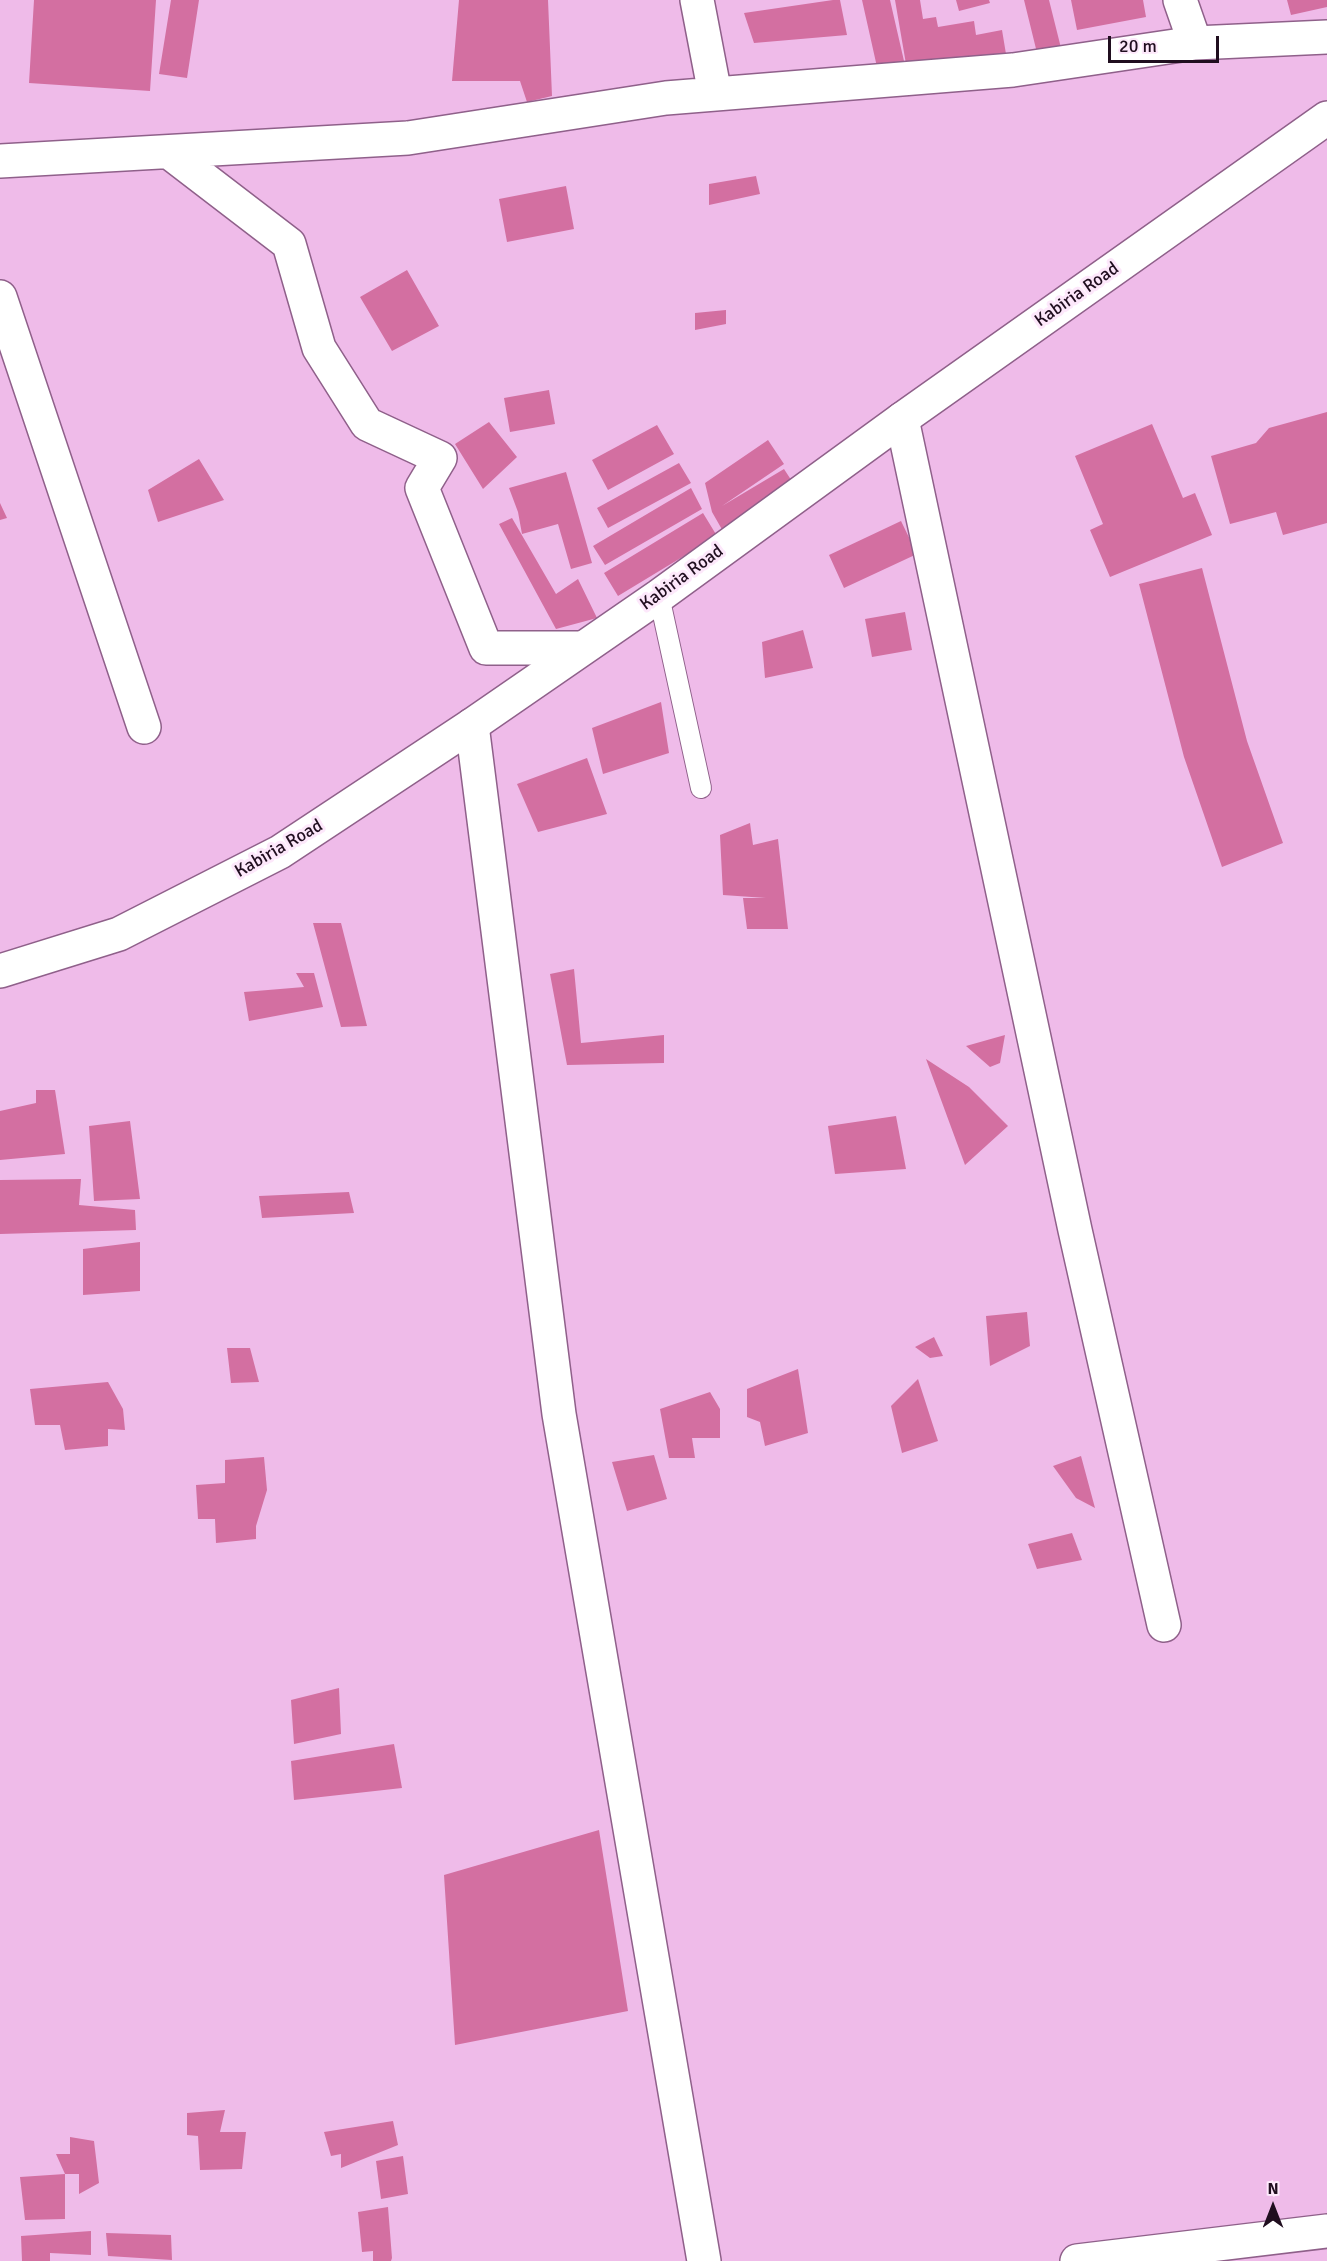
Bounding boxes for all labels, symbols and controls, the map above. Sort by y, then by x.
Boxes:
scale bar [1111,24,1222,62]
text: 20 m [1119,35,1157,57]
street label: Kabiria Road [1031,258,1123,332]
street label: Kabiria Road [636,541,728,615]
street label: Kabiria Road [231,815,327,883]
north arrow [1243,2177,1303,2237]
text: N [1267,2179,1279,2199]

